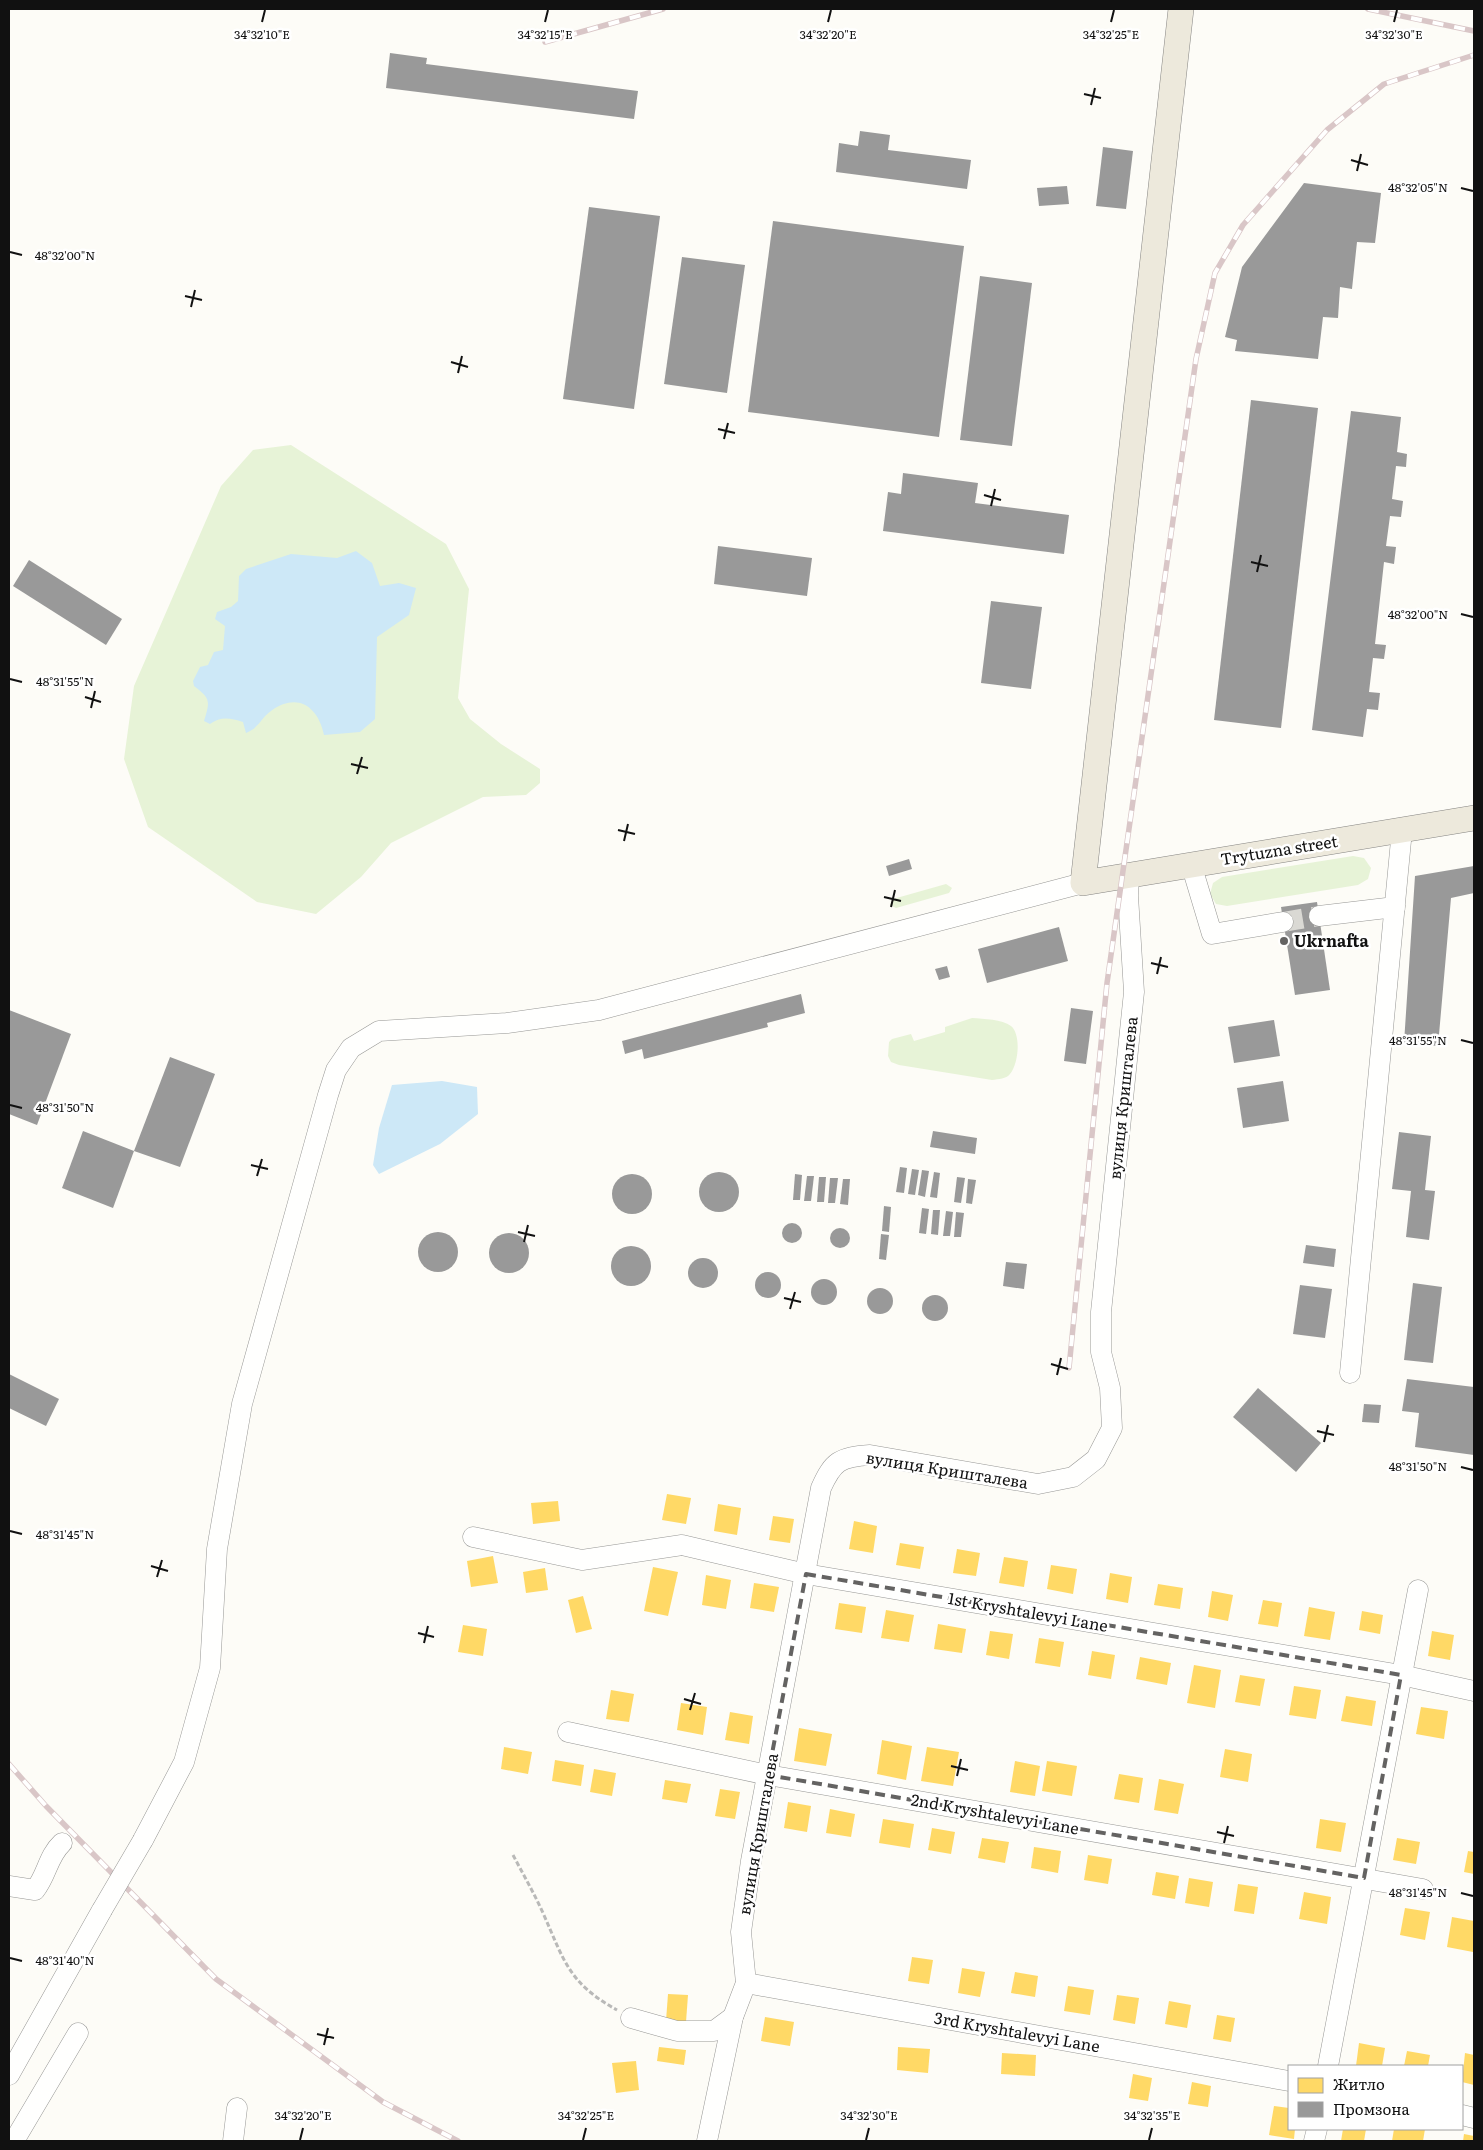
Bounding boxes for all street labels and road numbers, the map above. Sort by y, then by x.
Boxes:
street label: Trytuzna street [1219,828,1340,870]
street label: вулиця Кришталева [1102,1015,1143,1181]
street label: вулиця Кришталева [864,1444,1030,1494]
street label: 1st Kryshtalevyi Lane [946,1585,1110,1637]
street label: вулиця Кришталева [731,1751,783,1917]
street label: 2nd Kryshtalevyi Lane [909,1786,1081,1840]
street label: 3rd Kryshtalevyi Lane [932,2005,1102,2057]

